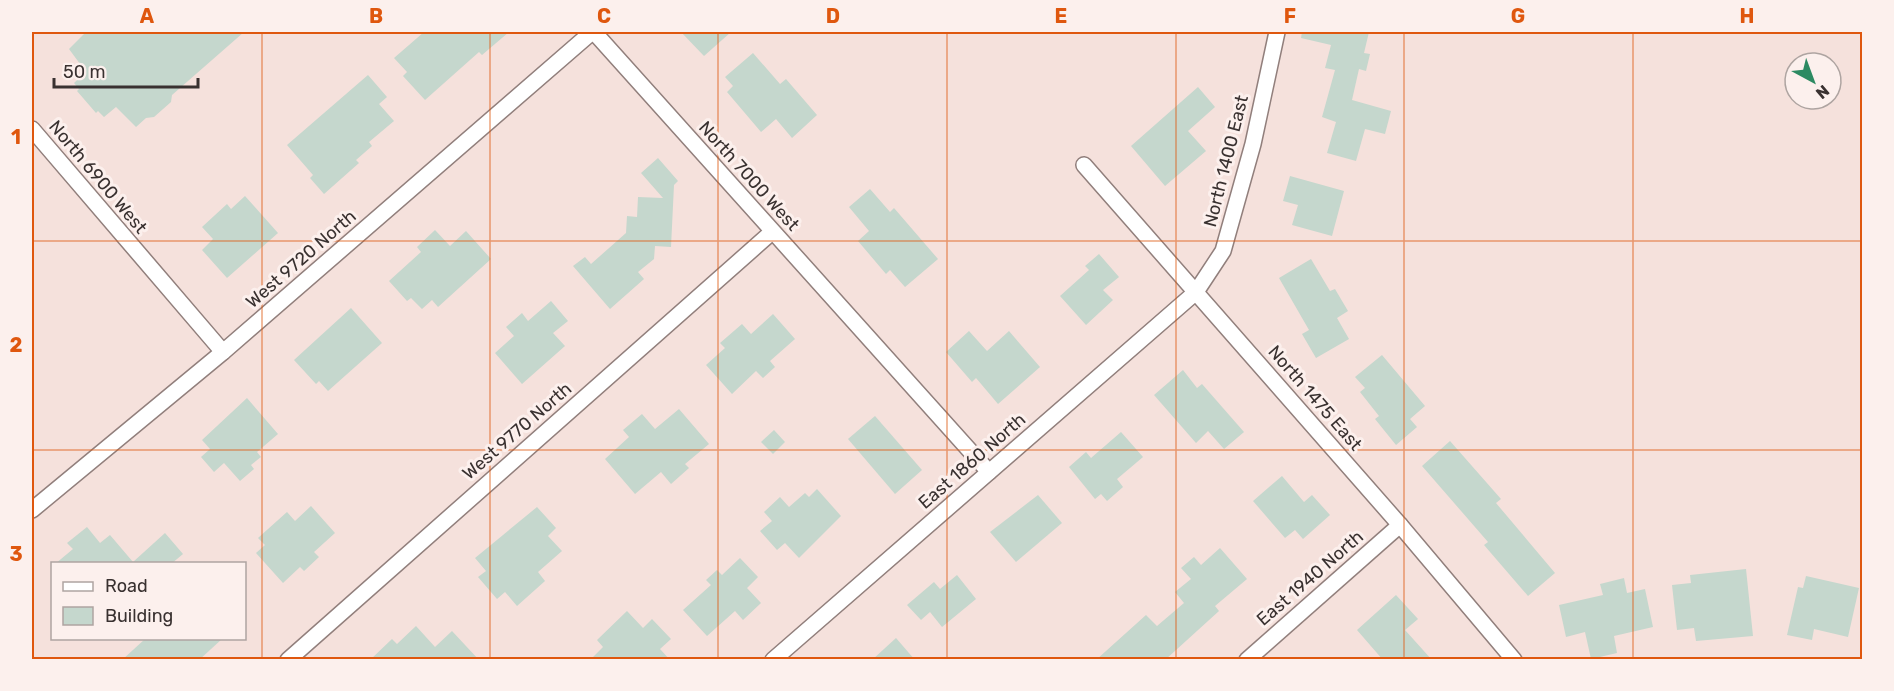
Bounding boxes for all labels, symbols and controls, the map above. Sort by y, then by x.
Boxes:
text: A [140,4,155,28]
text: B [369,4,383,28]
text: C [597,4,611,28]
text: D [826,4,840,28]
text: E [1055,4,1067,28]
text: F [1284,4,1296,28]
text: G [1511,4,1525,28]
text: H [1740,4,1754,28]
scale bar [54,51,198,89]
north arrow [1783,51,1843,111]
text: 50 m [63,61,106,83]
text: N [1812,81,1833,103]
street label: North 1400 East [1199,93,1253,229]
street label: North 6900 West [44,116,152,238]
street label: North 7000 West [694,117,804,235]
text: 1 [11,125,21,149]
street label: West 9720 North [241,205,361,313]
text: 2 [10,333,23,357]
street label: North 1475 East [1263,341,1367,455]
street label: West 9770 North [458,378,576,484]
street label: East 1860 North [914,408,1030,514]
street label: East 1940 North [1252,526,1368,630]
text: 3 [9,542,23,566]
legend [51,562,246,640]
text: Road [105,575,148,597]
text: Building [105,605,173,627]

